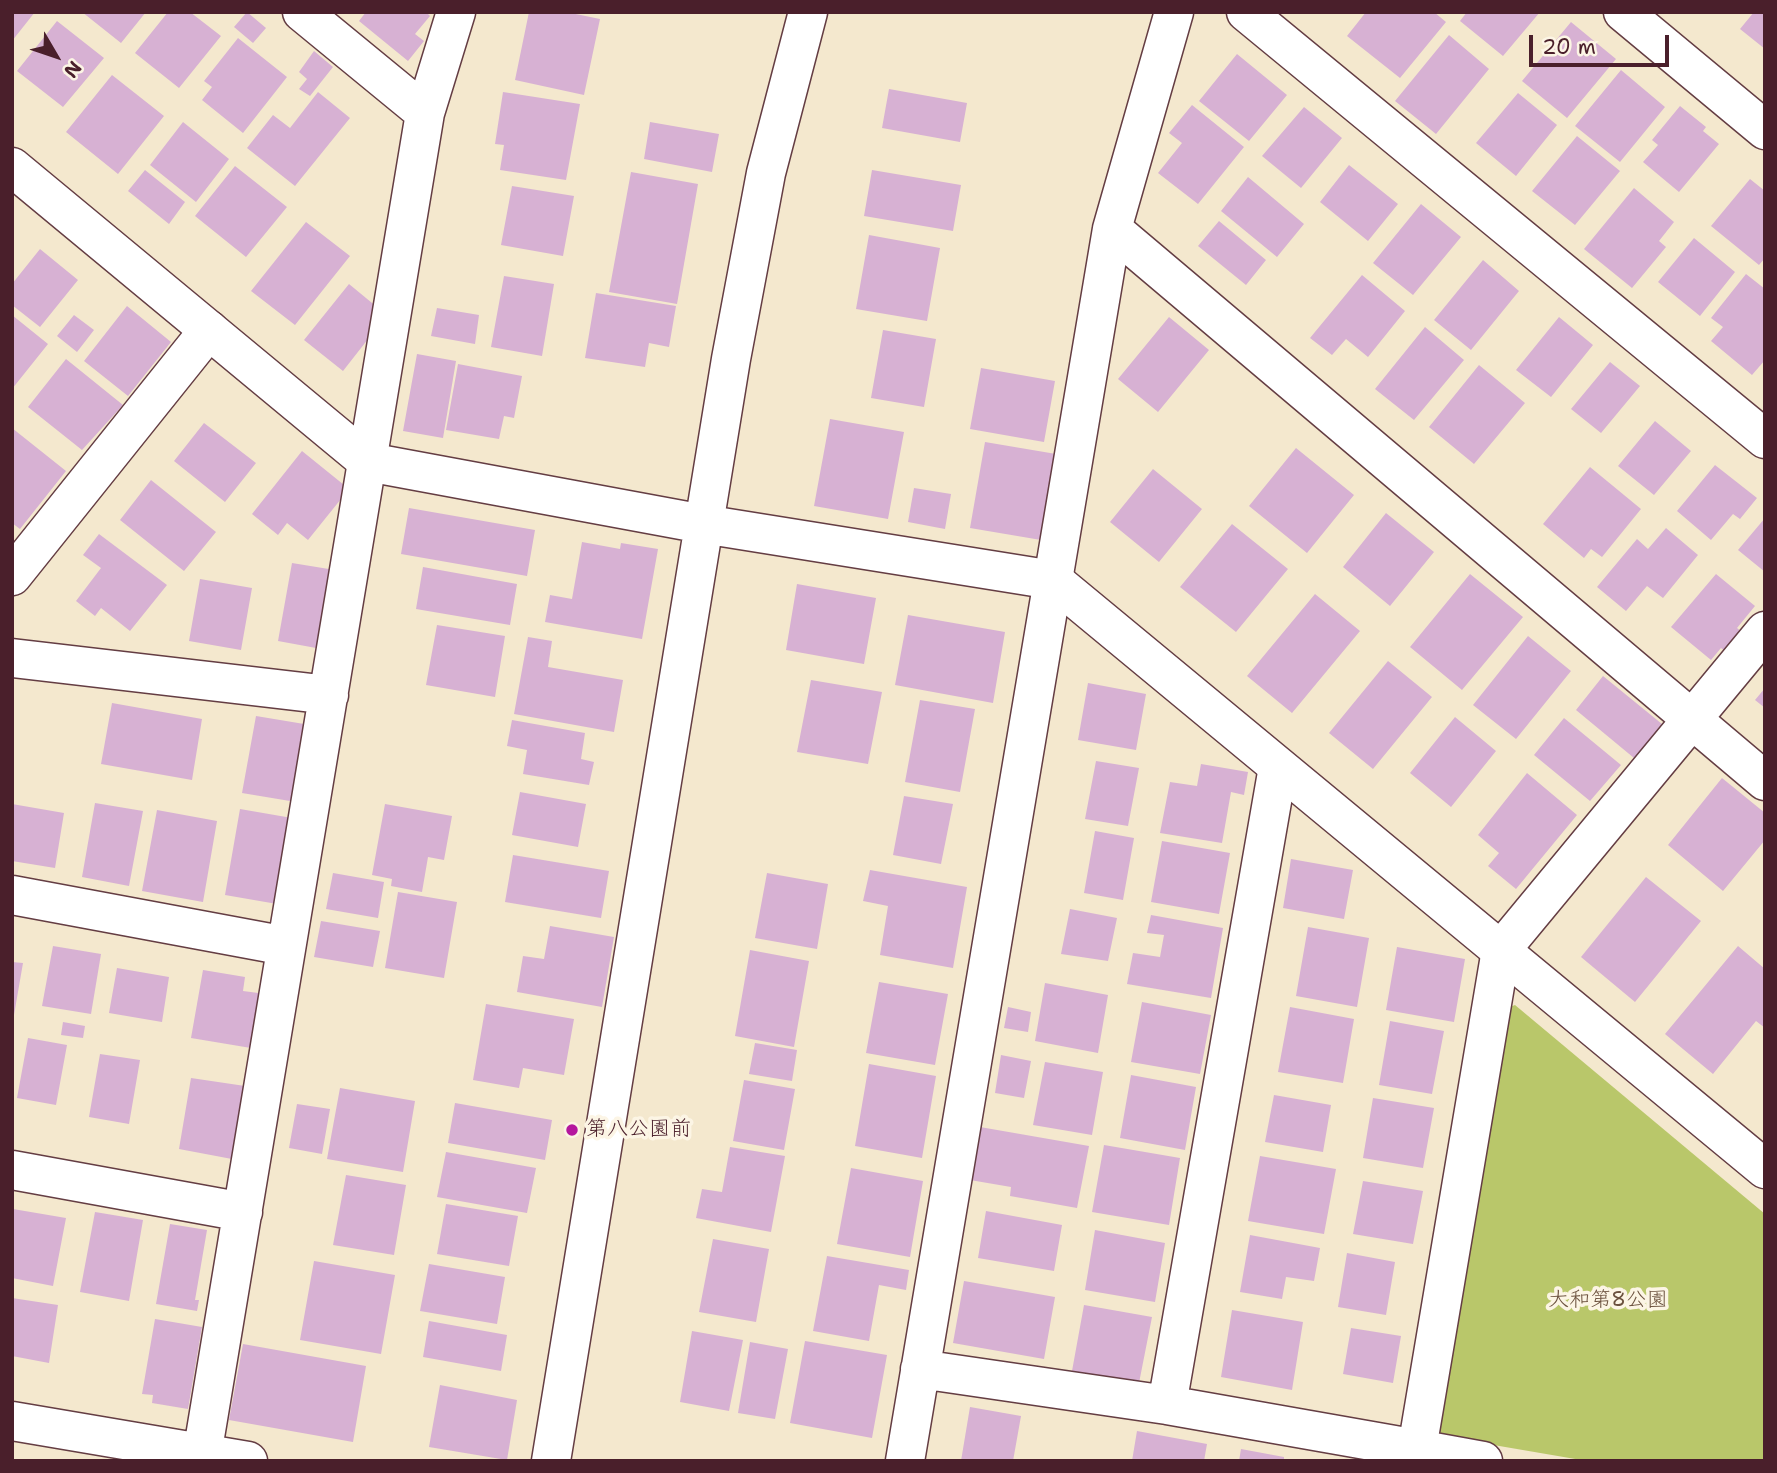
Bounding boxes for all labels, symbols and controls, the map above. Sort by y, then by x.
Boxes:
north arrow [21,21,91,91]
scale bar [1532,21,1672,65]
text: 20 m [1542,33,1596,61]
text: N [58,56,87,83]
place label: 第八公園前 [586,1117,691,1143]
marker: 第八公園前 [564,1122,580,1138]
park label: 大和第8公園 [1548,1288,1668,1314]

